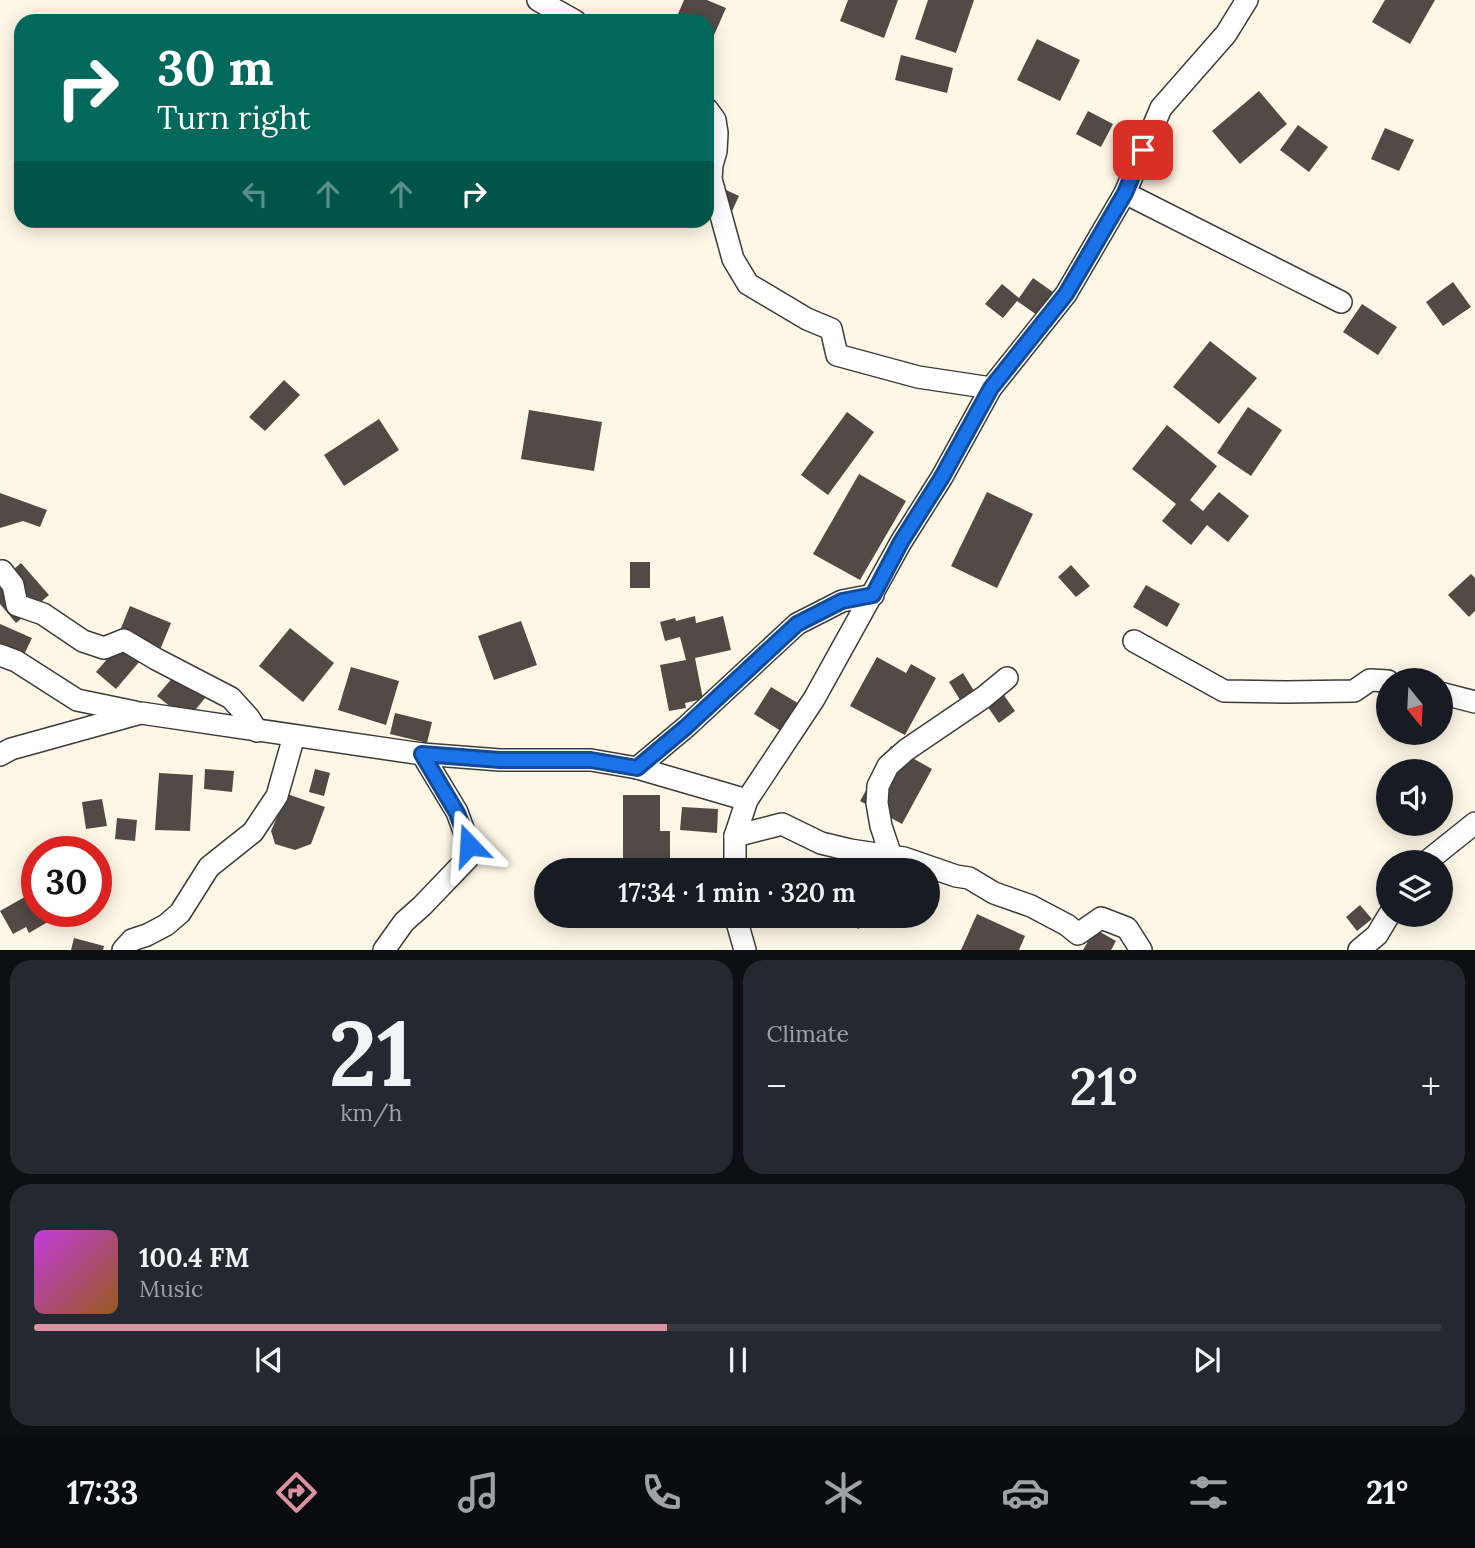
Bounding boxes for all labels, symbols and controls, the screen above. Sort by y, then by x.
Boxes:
text: 30 m [157,36,274,98]
icon: right [42,42,133,133]
text: Turn right [157,97,310,138]
pin [1113,120,1173,180]
icon: arrive [1124,131,1162,169]
icon: left [236,175,274,213]
icon: ahead [309,175,347,213]
icon: ahead [382,175,420,213]
icon: right [455,175,493,213]
north arrow [1376,668,1452,746]
map controls [1376,668,1453,927]
button: sound [1376,759,1453,836]
position arrow [432,808,506,882]
speed limit sign: 30 [21,836,112,927]
button: layers [1376,850,1453,927]
text: 17:34 · 1 min · 320 m [618,876,856,909]
text: 21 [329,994,414,1111]
text: Climate [767,1019,849,1048]
text: 21° [1070,1053,1138,1119]
text: − [767,1062,787,1110]
text: + [1421,1062,1441,1110]
text: km/h [340,1098,402,1127]
text: 100.4 FM [139,1241,249,1274]
text: Music [139,1274,203,1303]
icon: previous [250,1341,288,1379]
icon: pause [719,1341,757,1379]
icon: next [1188,1341,1226,1379]
icon: directions [272,1468,321,1517]
icon: music [454,1468,503,1517]
icon: phone [637,1468,686,1517]
icon: climate [819,1468,868,1517]
icon: car [1001,1468,1050,1517]
icon: filters [1184,1468,1233,1517]
text: 17:33 [67,1472,139,1513]
text: 21° [1366,1472,1408,1513]

